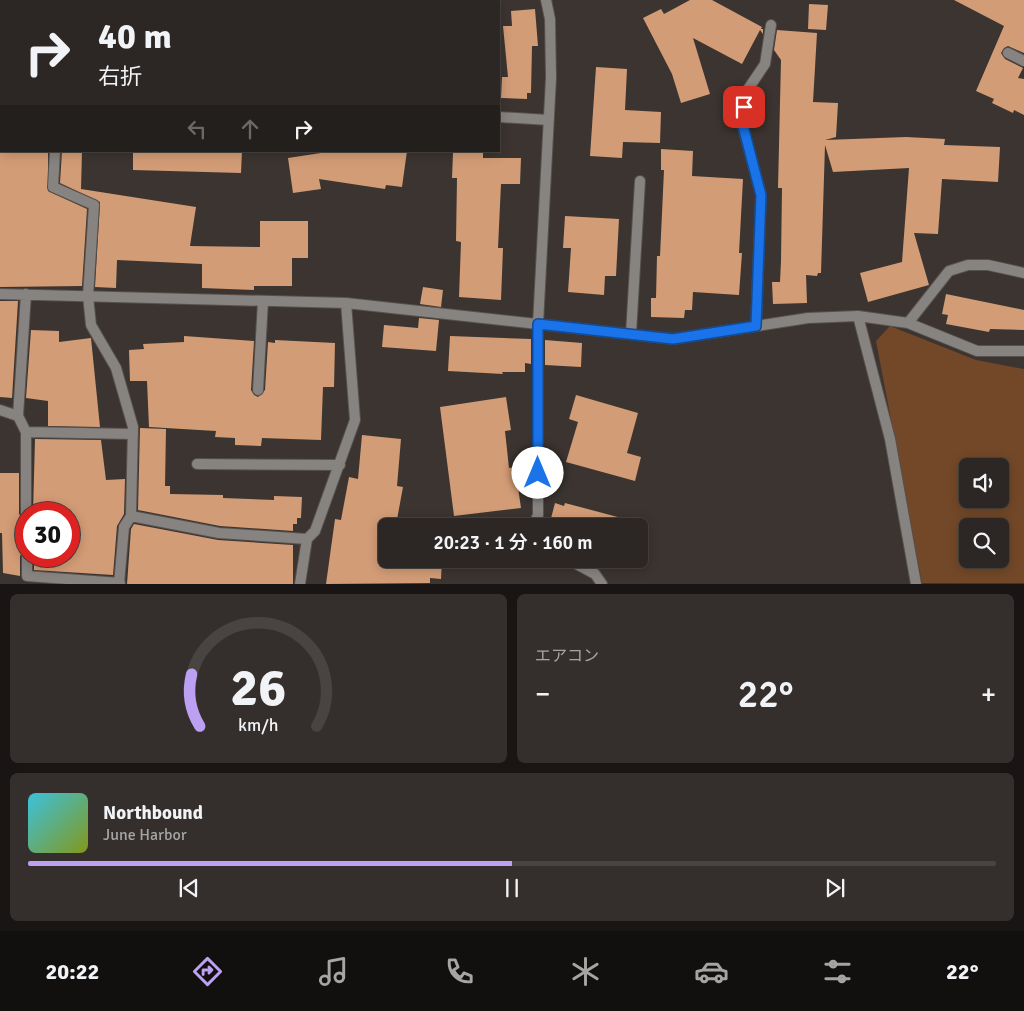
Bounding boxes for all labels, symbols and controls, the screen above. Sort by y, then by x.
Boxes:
text: 40 m [98,15,172,58]
icon: right [15,20,80,85]
text: 右折 [98,63,142,90]
pin [723,86,765,128]
icon: arrive [730,93,758,121]
icon: left [183,115,211,143]
icon: ahead [236,115,264,143]
icon: right [289,115,317,143]
position arrow [511,446,563,498]
map controls [959,458,1009,568]
button: sound [959,458,1009,508]
speed limit sign: 30 [15,502,80,567]
button: search [959,518,1009,568]
text: 20:23 · 1 分 · 160 m [434,531,592,555]
text: エアコン [535,646,599,666]
text: 26 [230,656,287,720]
text: 22° [738,671,793,718]
text: − [535,677,550,711]
text: + [981,677,996,711]
text: km/h [238,714,279,736]
text: Northbound [103,801,203,825]
text: June Harbor [103,825,187,845]
icon: previous [175,874,203,902]
icon: pause [498,874,526,902]
icon: next [821,874,849,902]
icon: directions [190,954,225,989]
icon: music [316,954,351,989]
icon: phone [442,954,477,989]
icon: climate [568,954,603,989]
icon: car [694,954,729,989]
icon: filters [820,954,855,989]
text: 20:22 [45,958,99,985]
text: 22° [946,958,978,985]

